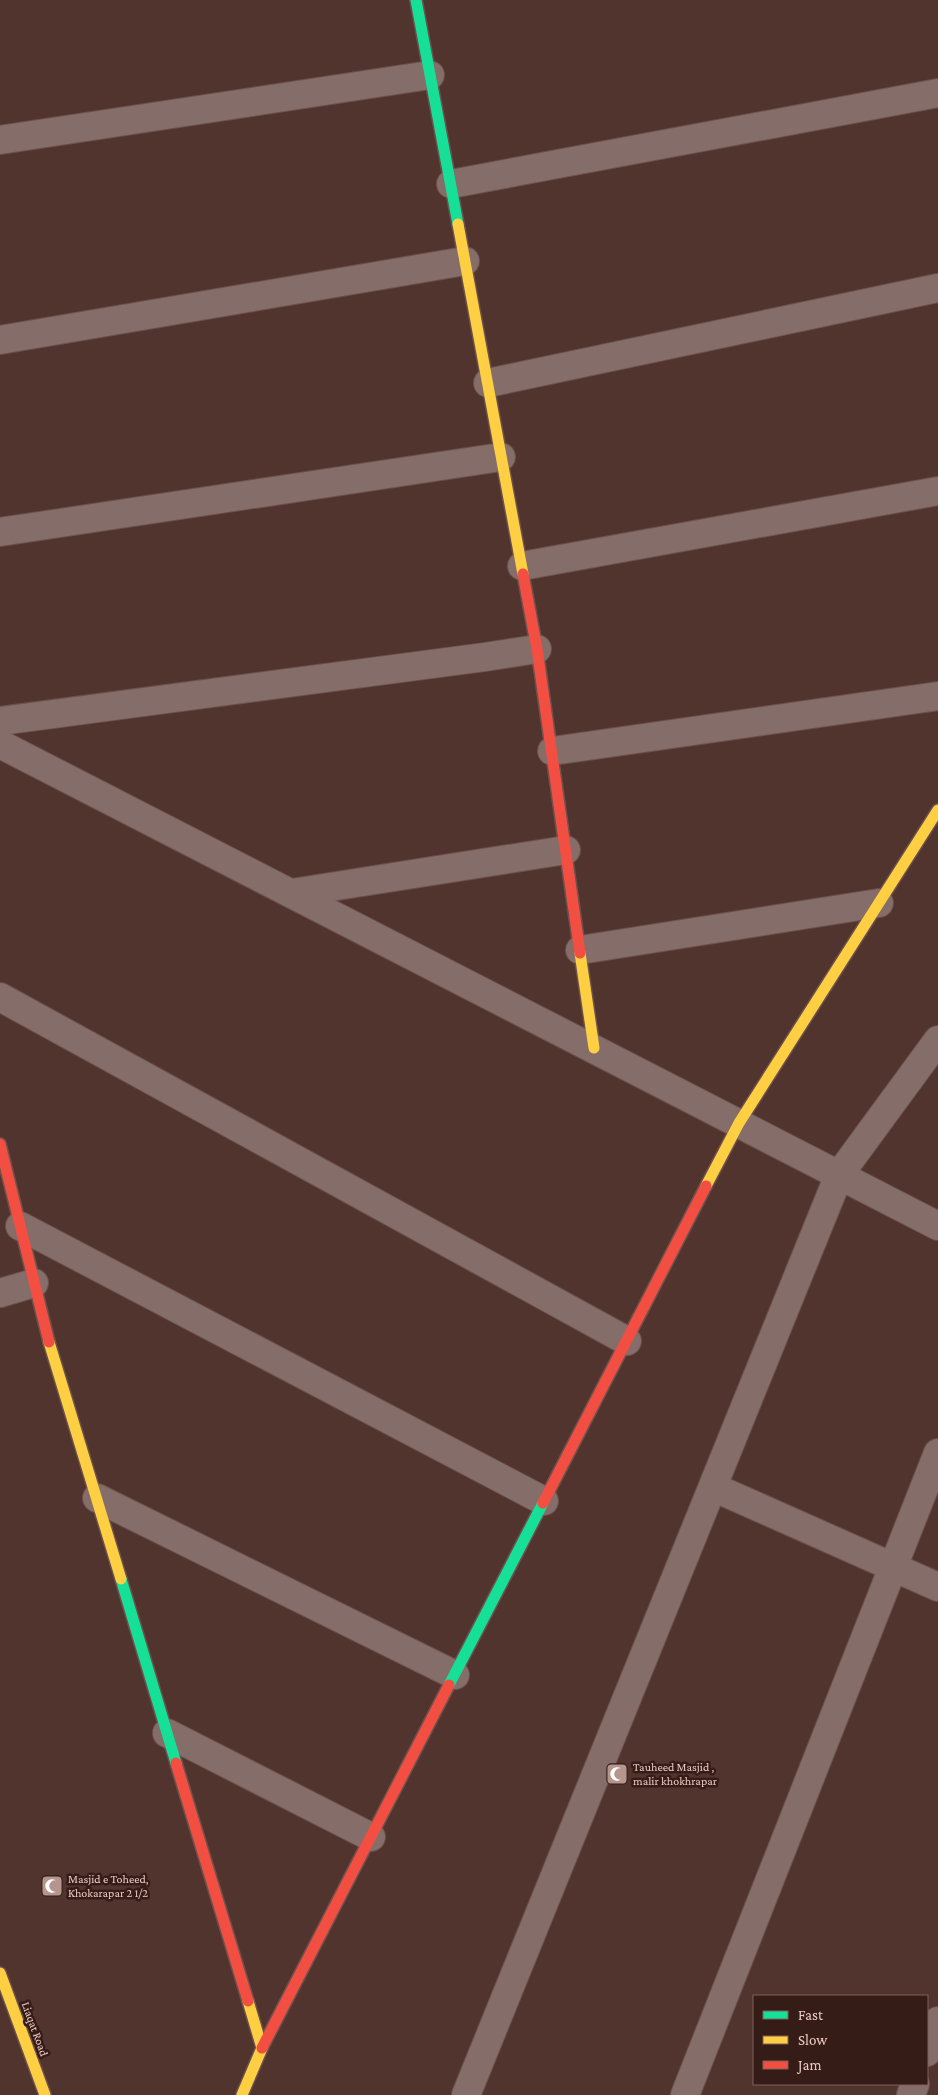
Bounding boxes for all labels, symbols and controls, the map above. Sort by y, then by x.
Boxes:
place label: Tauheed Masjid , malir khokhrapar [633,1760,718,1788]
mosque icon: Tauheed Masjid , malir khokhrapar [605,1762,629,1786]
place label: Masjid e Toheed, Khokarapar 2 1/2 [68,1872,149,1900]
mosque icon: Masjid e Toheed, Khokarapar 2 1/2 [40,1874,64,1898]
legend [753,1995,928,2085]
street label: Liaqat Road [19,2000,52,2059]
text: Fast [798,2007,824,2023]
text: Slow [798,2032,828,2048]
text: Jam [796,2057,821,2074]

